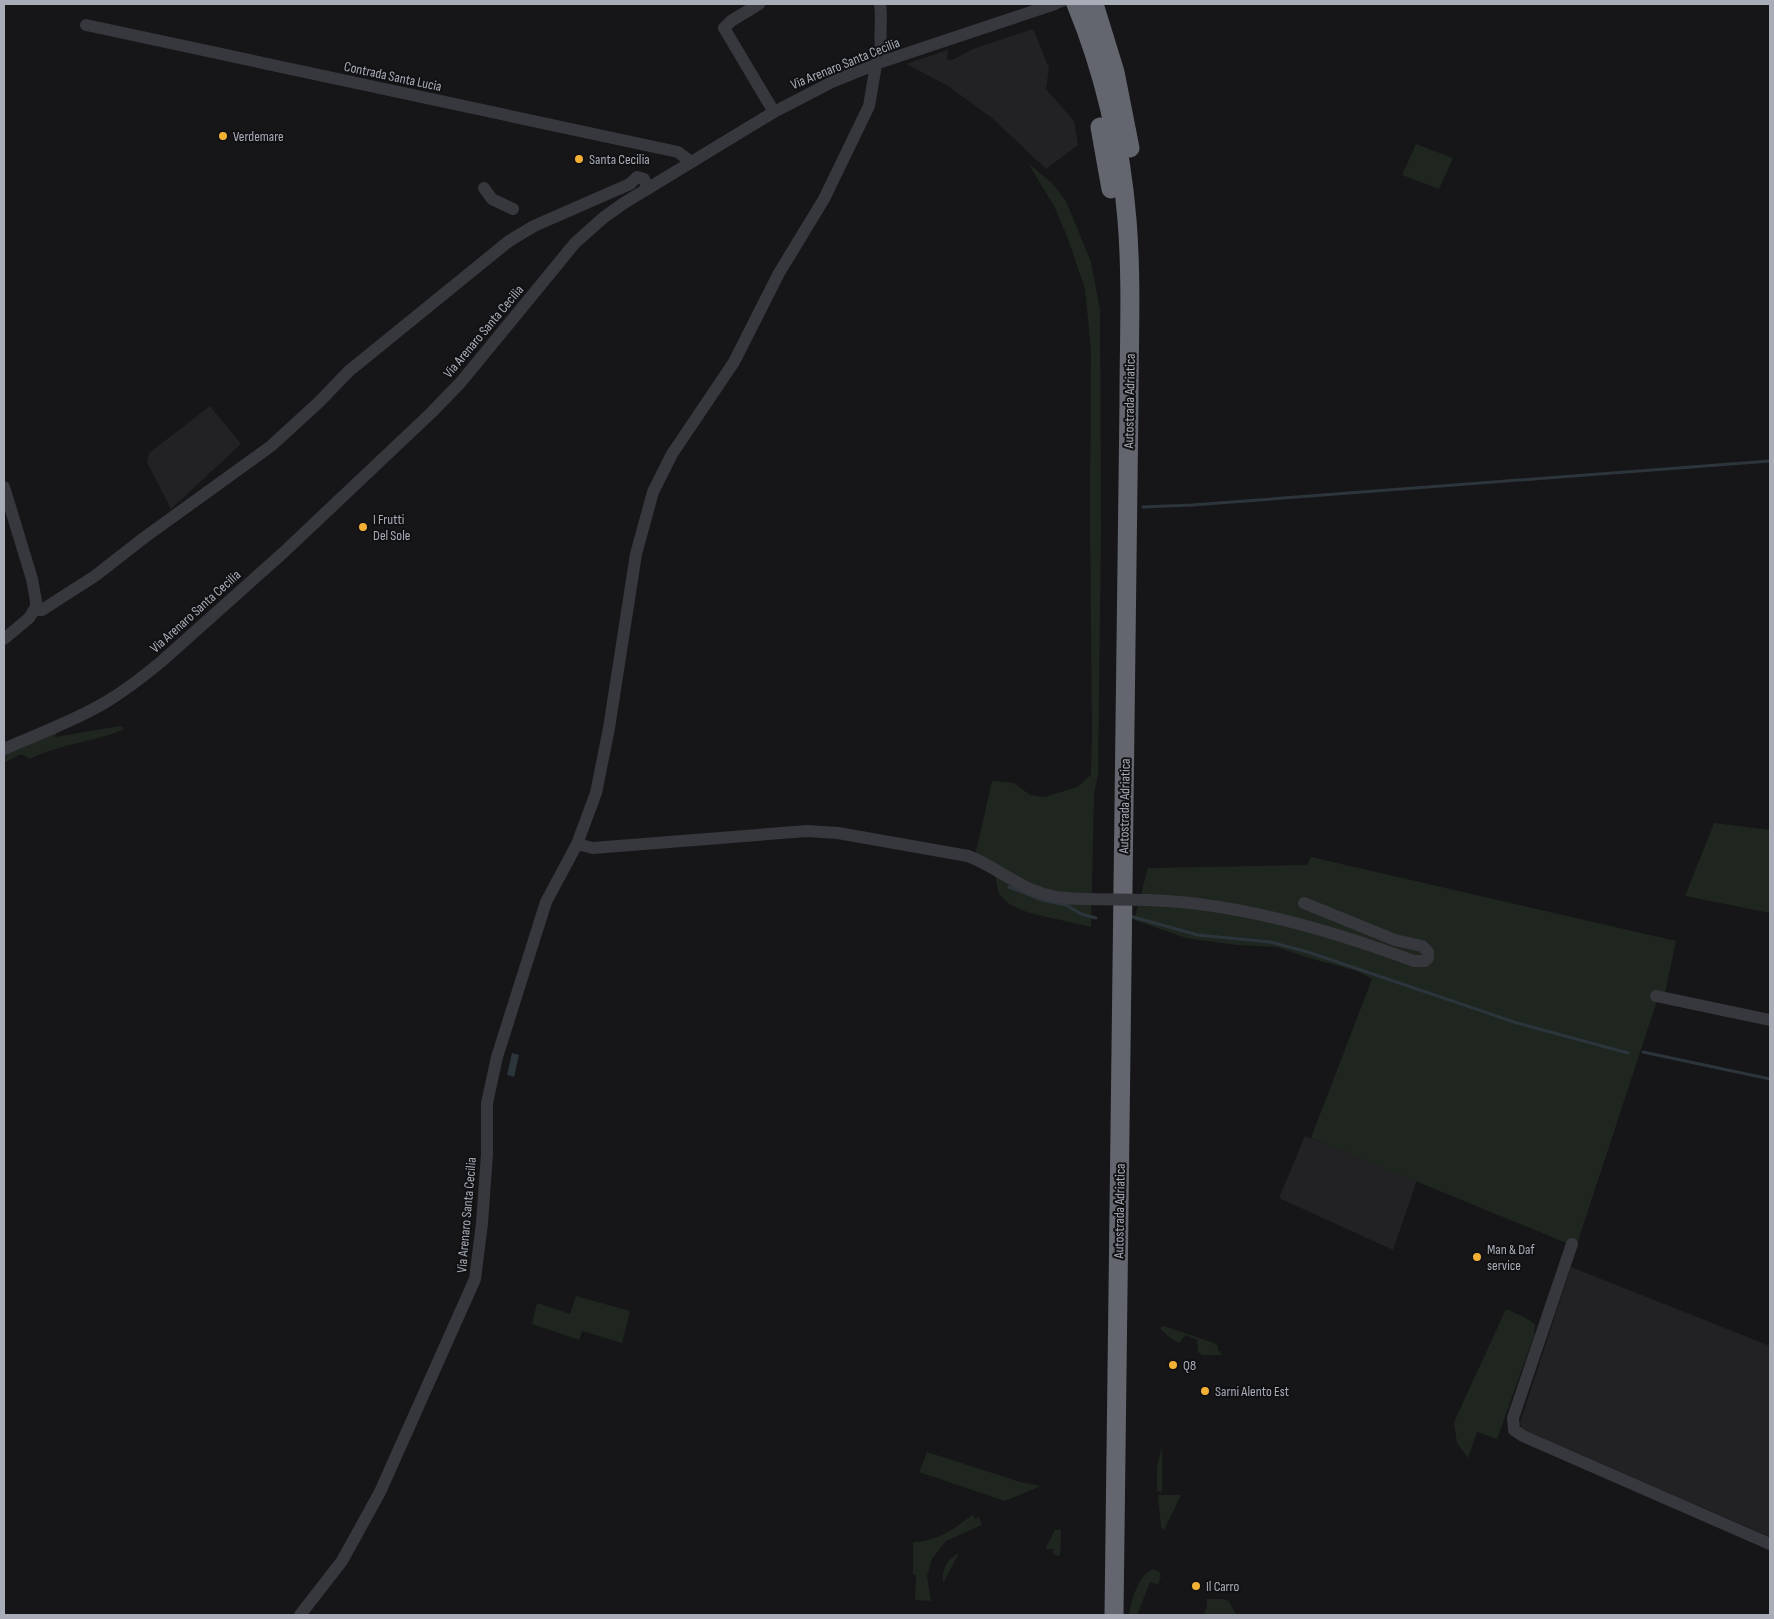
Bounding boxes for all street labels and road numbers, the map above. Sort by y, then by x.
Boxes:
street label: Via Arenaro Santa Cecilia [788,34,902,93]
street label: Contrada Santa Lucia [343,58,443,95]
street label: Via Arenaro Santa Cecilia [440,281,527,381]
street label: Autostrada Adriatica [1120,353,1139,450]
street label: Via Arenaro Santa Cecilia [147,566,244,657]
street label: Autostrada Adriatica [1115,758,1134,855]
street label: Via Arenaro Santa Cecilia [453,1156,480,1274]
street label: Autostrada Adriatica [1110,1163,1129,1260]

